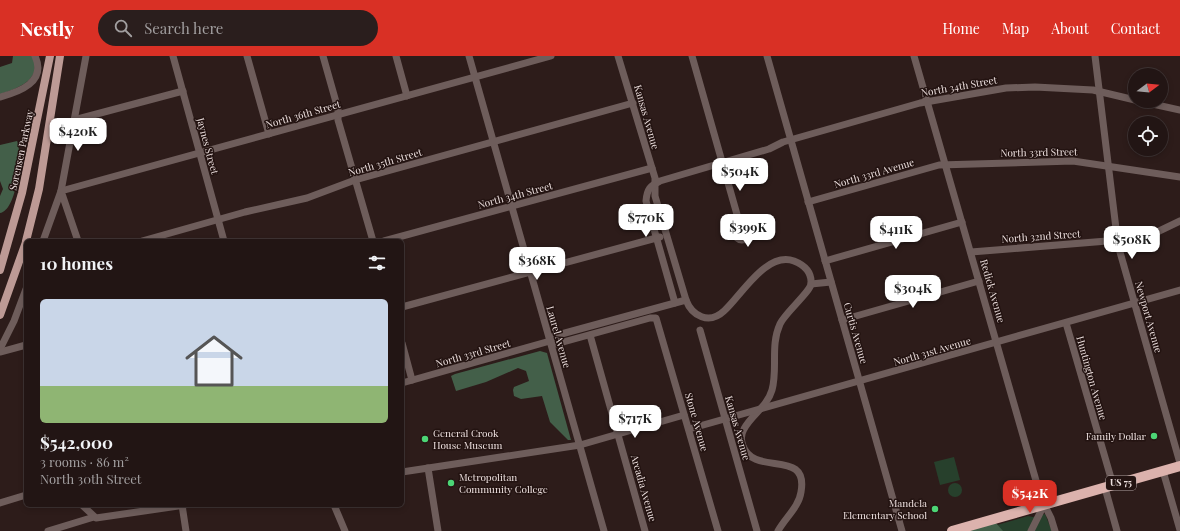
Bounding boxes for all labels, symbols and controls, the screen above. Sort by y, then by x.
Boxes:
search box [98,10,378,46]
text: Nestly [20,15,74,41]
icon: search [112,17,134,39]
text: Search here [144,18,223,38]
text: Home [942,19,980,38]
text: Map [1002,19,1029,38]
text: About [1051,19,1089,38]
text: Contact [1111,19,1160,38]
north arrow [1128,68,1168,108]
map controls [1128,68,1168,156]
street label: North 34th Street [920,72,999,100]
street label: Kansas Avenue [631,83,663,151]
street label: North 36th Street [264,97,342,131]
street label: Sorensen Parkway [6,108,36,192]
street label: Jaynes Street [193,115,222,176]
button: locate [1128,116,1168,156]
pin: $420K [50,118,106,152]
text: $420K [59,122,97,139]
street label: North 33rd Street [1000,144,1078,160]
street label: North 35th Street [346,145,424,179]
street label: North 33rd Avenue [832,155,916,191]
pin: $504K [712,158,768,192]
text: $504K [721,162,759,179]
street label: North 34th Street [476,178,554,212]
pin: $770K [618,204,674,238]
text: $770K [628,208,664,225]
pin: $399K [720,214,776,248]
pin: $411K [868,216,924,250]
text: $399K [729,218,767,235]
text: $411K [879,220,913,237]
street label: North 32nd Street [1001,226,1081,246]
pin: $508K [1104,226,1160,260]
text: $508K [1113,230,1151,247]
pin: $368K [509,247,565,281]
text: $368K [518,251,556,268]
text: 10 homes [40,252,113,274]
icon: filters [366,252,388,274]
street label: Redick Avenue [977,258,1009,324]
pin: $304K [885,275,941,309]
text: $304K [894,279,932,296]
street label: Newport Avenue [1132,280,1166,354]
street label: Curtis Avenue [841,301,871,365]
street label: Laurel Avenue [543,304,575,370]
icon: home [178,325,250,397]
street label: North 31st Avenue [892,333,972,369]
street label: Huntington Avenue [1073,334,1111,422]
street label: North 33rd Street [434,336,512,370]
street label: Stone Avenue [682,391,712,453]
street label: Kansas Avenue [722,394,754,462]
pin: $717K [607,405,663,439]
text: $717K [618,409,652,426]
place label: General Crook House Museum [433,426,502,452]
place label: Family Dollar [1086,429,1147,443]
text: $542,000 [40,431,113,453]
marker: Family Dollar [1149,431,1159,441]
marker: General Crook House Museum [420,434,430,444]
street label: Arcadia Avenue [627,452,660,523]
text: 3 rooms · 86 m² [40,453,129,470]
text: North 30th Street [40,470,141,487]
place label: Metropolitan Community College [459,470,548,496]
road number: US 75 [1106,476,1136,490]
marker: Metropolitan Community College [446,478,456,488]
pin: $542K [1002,480,1058,514]
text: $542K [1012,484,1048,501]
place label: Mandela Elementary School [843,496,927,522]
marker: Mandela Elementary School [930,504,940,514]

